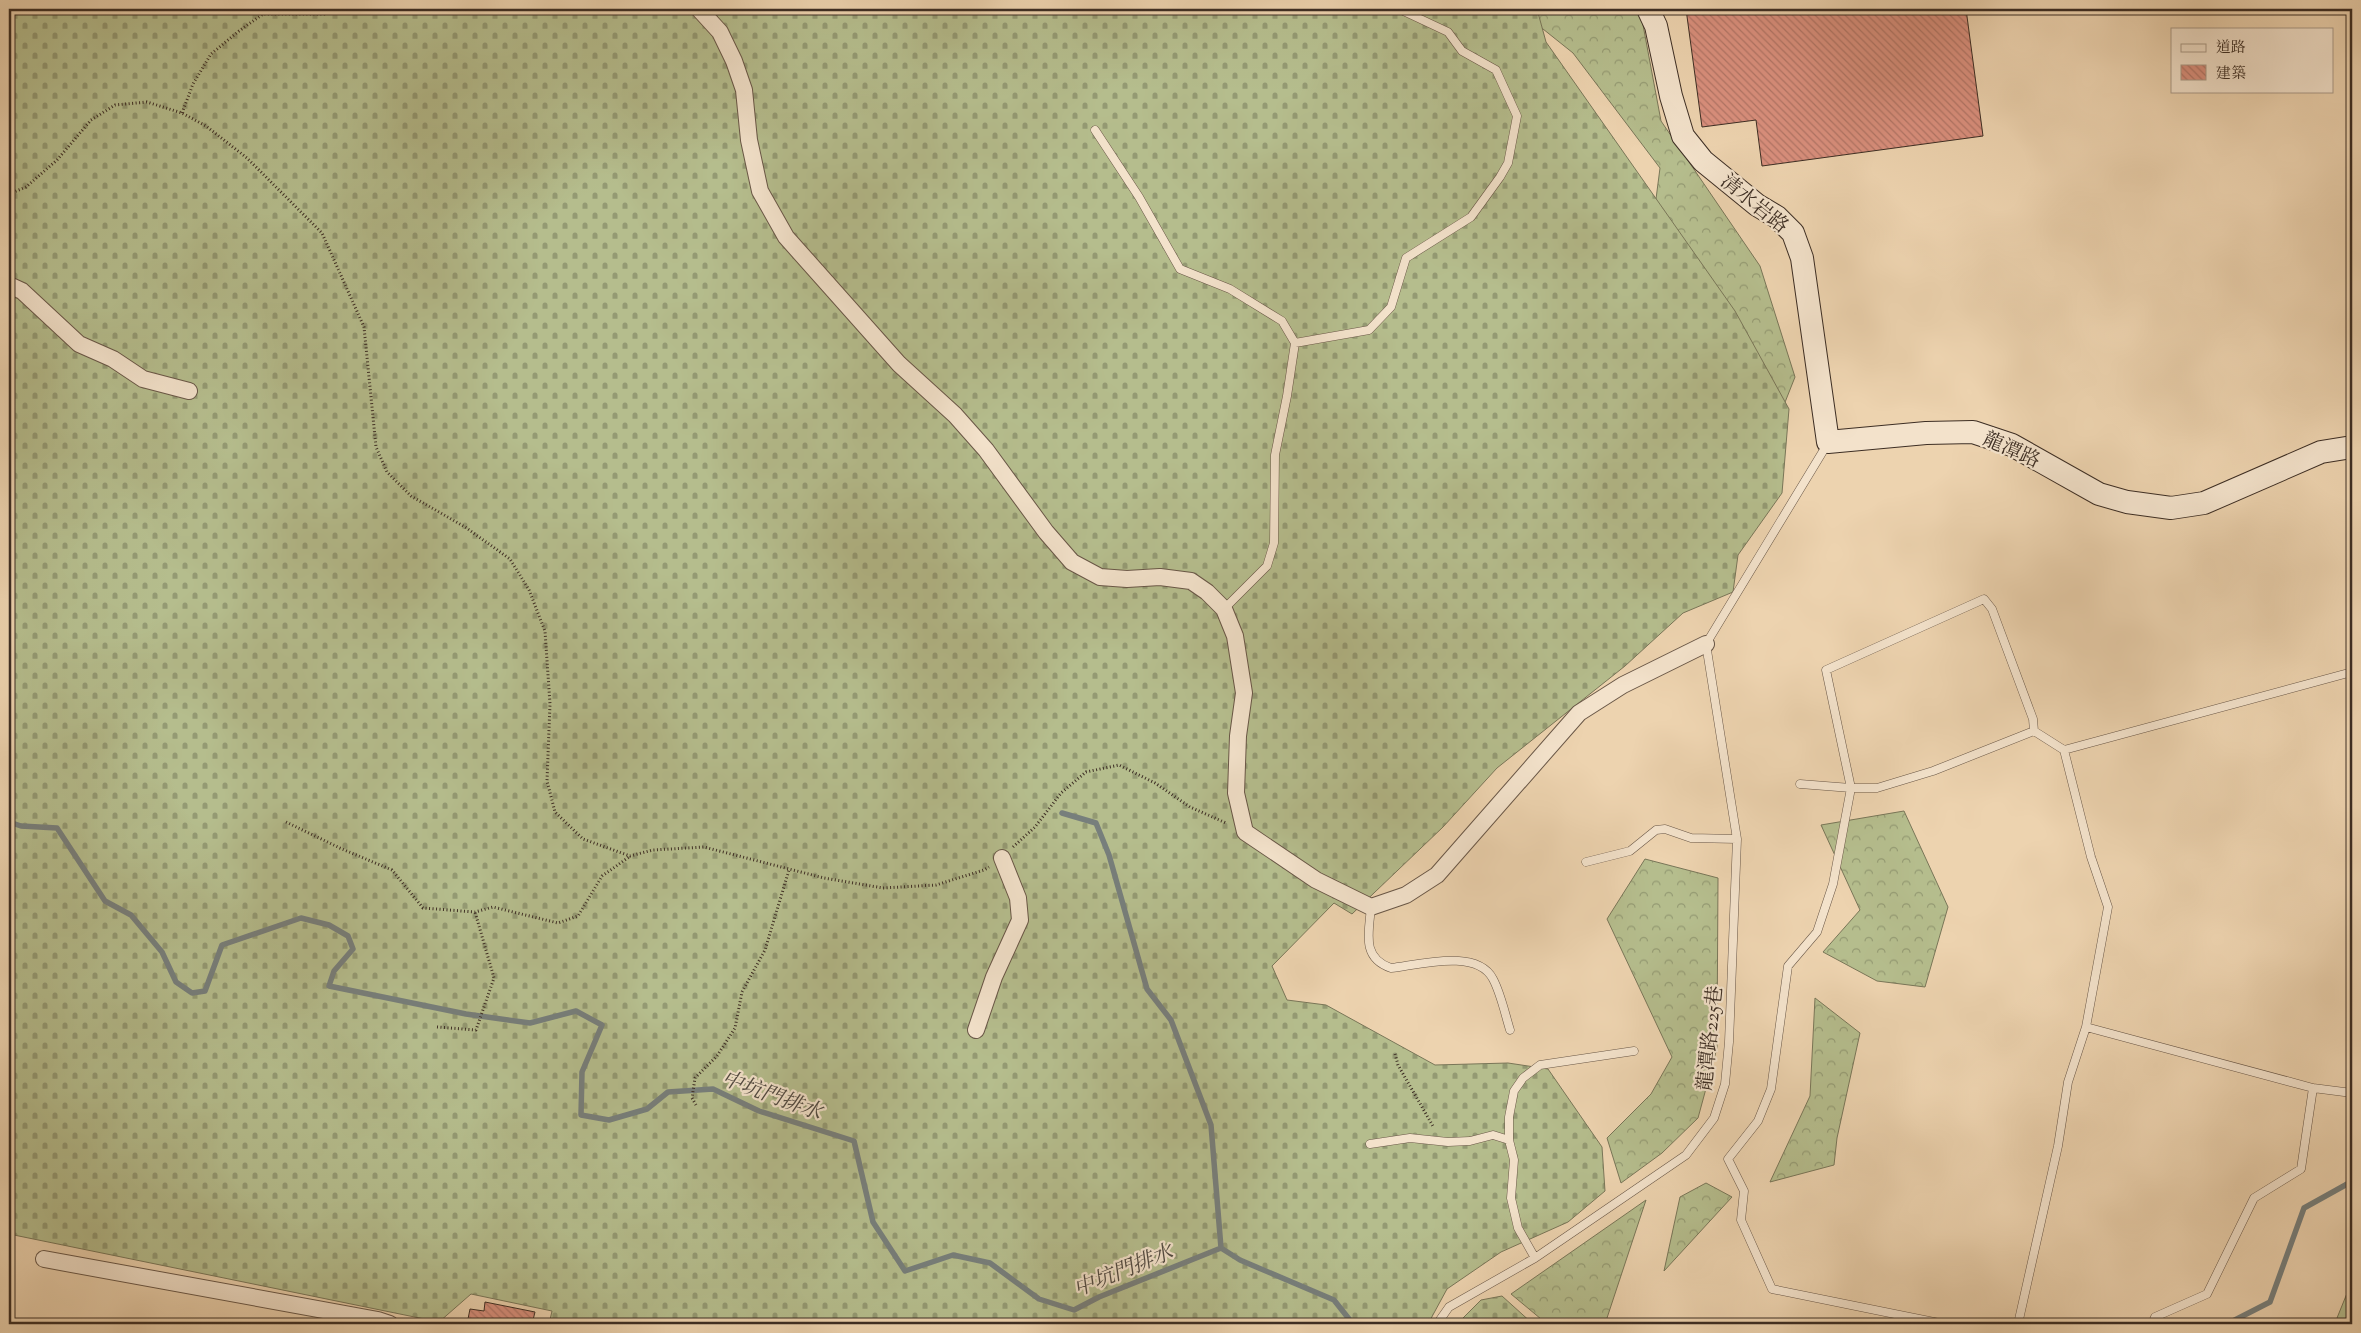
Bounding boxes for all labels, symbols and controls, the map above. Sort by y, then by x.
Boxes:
legend [2171,28,2334,92]
text: 道路 [2216,38,2246,59]
text: 建築 [2216,64,2246,85]
street label: 清水岩路 [1713,169,1794,241]
street label: 龍潭路 [1978,426,2044,477]
street label: 龍潭路225巷 [1692,984,1731,1092]
water label: 中坑門排水 [717,1065,828,1130]
water label: 中坑門排水 [1069,1238,1180,1305]

